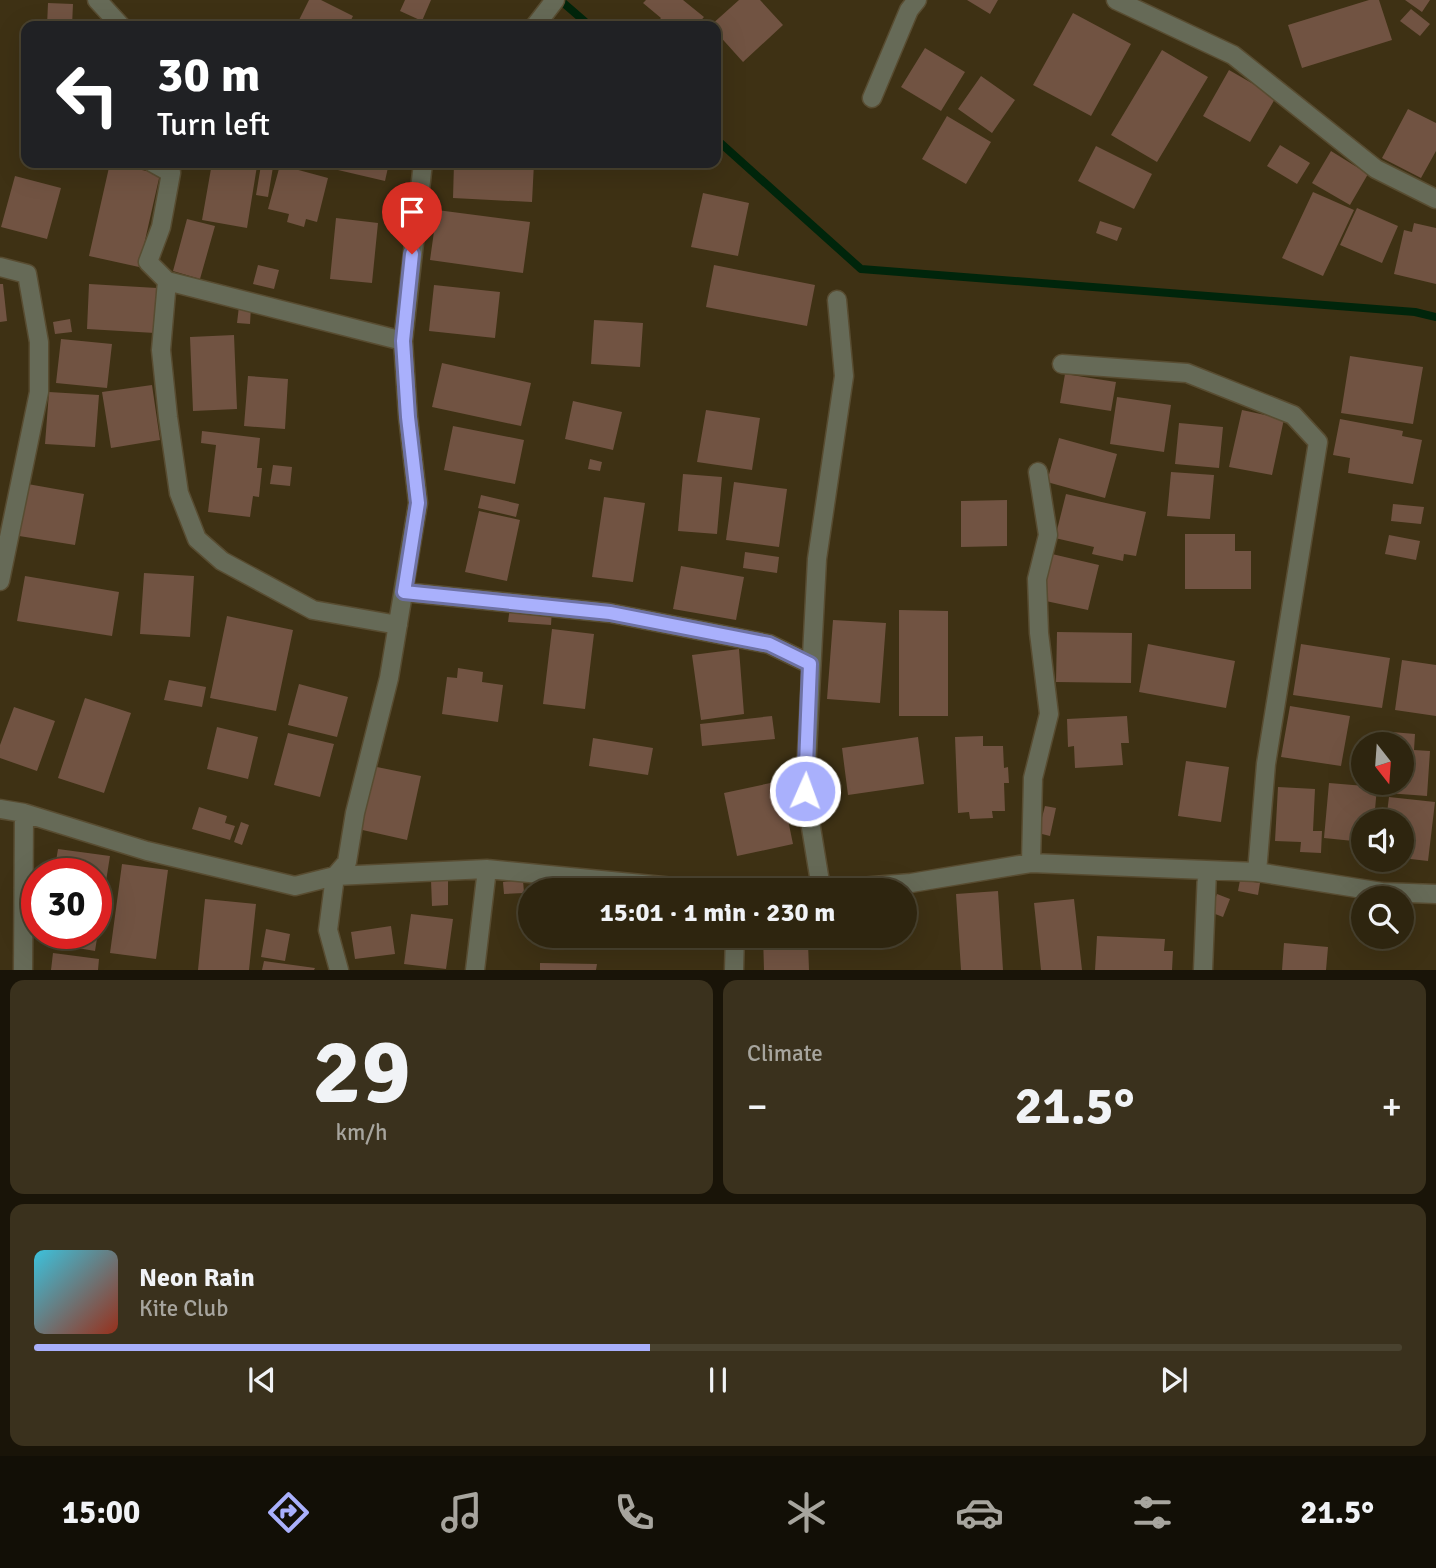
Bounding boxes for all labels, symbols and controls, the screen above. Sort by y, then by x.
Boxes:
text: 30 m [157,45,260,105]
icon: left [42,49,133,140]
text: Turn left [157,105,270,144]
pin [382,182,442,254]
icon: arrive [393,193,431,231]
north arrow [1351,732,1414,794]
map controls [1351,732,1414,949]
position arrow [768,754,842,828]
button: sound [1351,809,1414,872]
speed limit sign: 30 [21,858,112,949]
button: search [1351,886,1414,949]
text: 15:01 · 1 min · 230 m [600,897,835,929]
text: 29 [312,1016,411,1129]
text: Climate [747,1039,823,1068]
text: 21.5° [1015,1074,1134,1138]
text: − [747,1083,768,1130]
text: + [1381,1083,1402,1130]
text: km/h [335,1118,388,1147]
text: Neon Rain [139,1262,255,1294]
text: Kite Club [139,1294,228,1323]
icon: previous [243,1361,281,1399]
icon: pause [699,1361,737,1399]
icon: next [1155,1361,1193,1399]
icon: directions [264,1488,313,1537]
icon: music [437,1488,486,1537]
icon: phone [610,1488,659,1537]
icon: climate [782,1488,831,1537]
icon: car [955,1488,1004,1537]
icon: filters [1128,1488,1177,1537]
text: 15:00 [62,1493,140,1532]
text: 21.5° [1300,1493,1374,1532]

